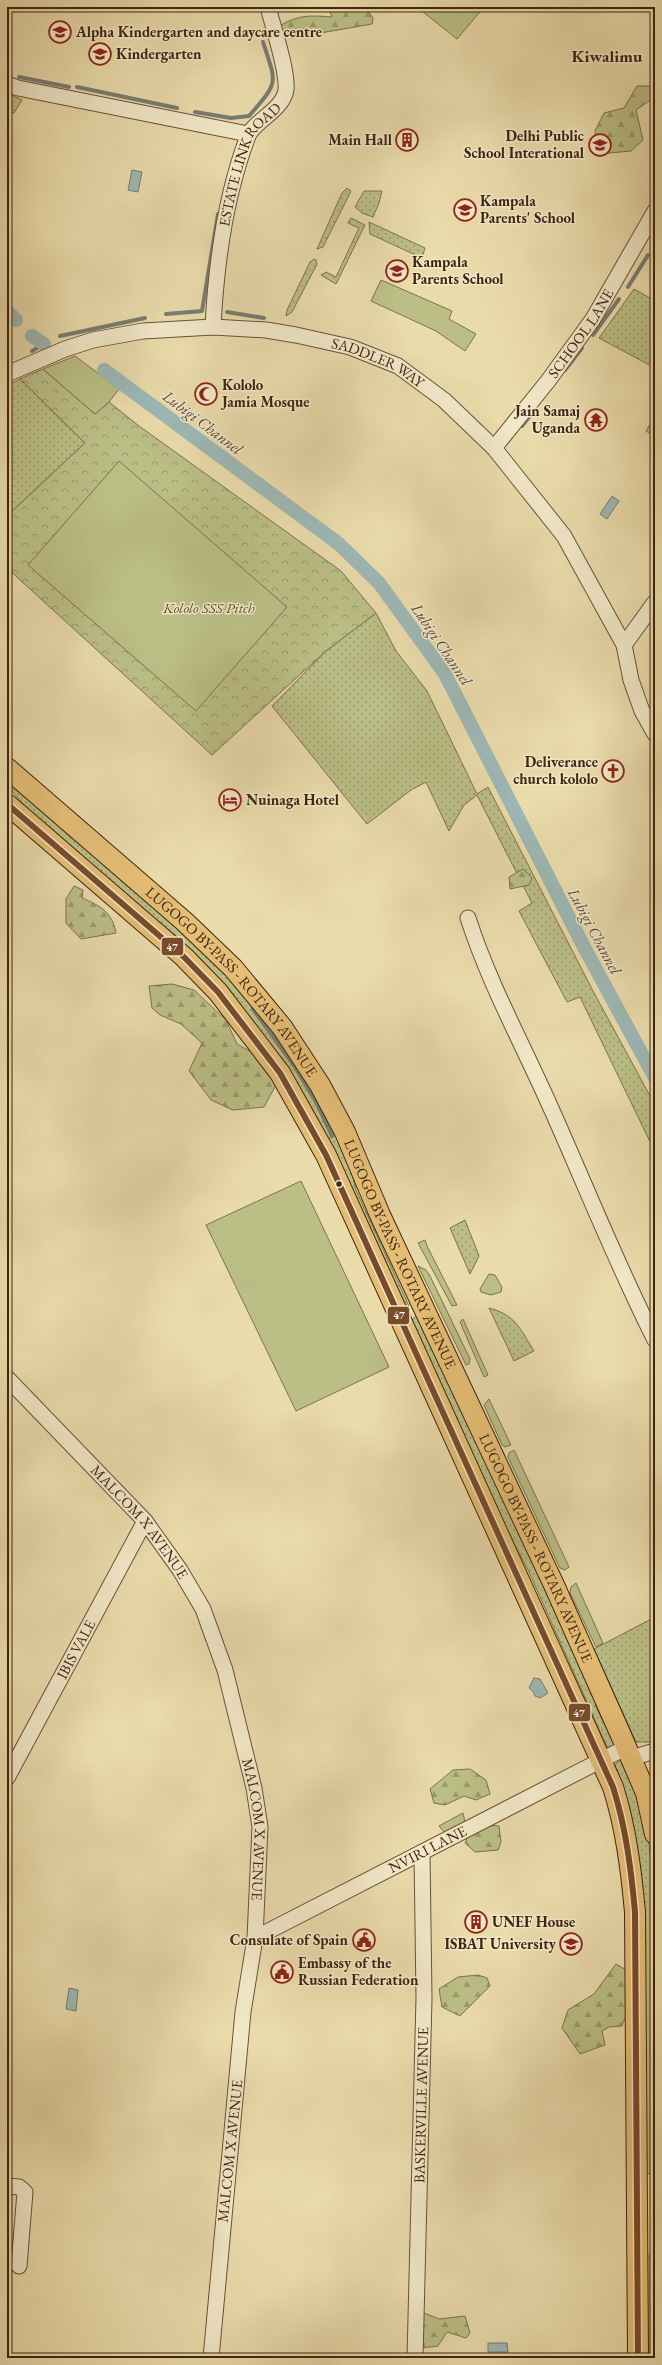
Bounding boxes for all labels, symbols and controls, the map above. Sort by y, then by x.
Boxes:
school or university icon: Alpha Kindergarten and daycare centre [47,19,73,45]
place label: Alpha Kindergarten and daycare centre [75,22,322,41]
school or university icon: Kindergarten [87,41,113,67]
place label: Kindergarten [116,44,202,63]
district label: Kiwalimu [572,45,643,67]
street label: ESTATE LINK ROAD [214,98,285,228]
place label: Delhi Public School Interational [464,126,585,162]
building icon: Main Hall [394,127,420,153]
place label: Main Hall [328,130,393,149]
school or university icon: Delhi Public School Interational [587,132,613,158]
place label: Kampala Parents' School [480,191,576,227]
school or university icon: Kampala Parents' School [452,197,478,223]
place label: Kampala Parents School [412,252,504,288]
school or university icon: Kampala Parents School [384,258,410,284]
street label: SCHOOL LANE [543,285,618,381]
street label: SADDLER WAY [330,333,429,392]
place label: Kololo Jamia Mosque [220,375,310,411]
mosque icon: Kololo Jamia Mosque [193,381,219,407]
water label: Lubigi Channel [158,385,247,460]
place label: Jain Samaj Uganda [513,401,580,437]
temple icon: Jain Samaj Uganda [583,407,609,433]
park label: Kololo SSS Pitch [162,598,255,617]
water label: Lubigi Channel [406,598,477,690]
place label: Deliverance church kololo [513,752,598,788]
church icon: Deliverance church kololo [600,758,626,784]
hotel icon: Nuinaga Hotel [217,787,243,813]
place label: Nuinaga Hotel [246,790,340,809]
street label: LUGOGO BY-PASS - ROTARY AVENUE [142,882,322,1080]
water label: Lubigi Channel [562,883,626,979]
line badge: 47 [161,937,184,956]
text: 47 [166,940,178,954]
street label: LUGOGO BY-PASS - ROTARY AVENUE [340,1136,461,1372]
unlabelled marker [334,1179,344,1189]
line badge: 47 [387,1306,410,1325]
text: 47 [393,1308,405,1322]
street label: LUGOGO BY-PASS - ROTARY AVENUE [475,1430,598,1666]
street label: MALCOM X AVENUE [87,1461,193,1582]
street label: IBIS VALE [52,1616,100,1682]
line badge: 47 [568,1703,591,1722]
text: 47 [573,1706,585,1720]
street label: MALCOM X AVENUE [238,1756,270,1901]
street label: NVIRI LANE [385,1821,470,1877]
building icon: UNEF House [463,1909,489,1935]
place label: UNEF House [492,1912,575,1931]
public building icon: Consulate of Spain [351,1927,377,1953]
place label: Consulate of Spain [230,1930,348,1949]
school or university icon: ISBAT University [558,1931,584,1957]
place label: ISBAT University [445,1934,557,1953]
place label: Embassy of the Russian Federation [298,1953,419,1989]
public building icon: Embassy of the Russian Federation [269,1959,295,1985]
street label: BASKERVILLE AVENUE [409,2026,432,2183]
street label: MALCOM X AVENUE [213,2078,246,2223]

